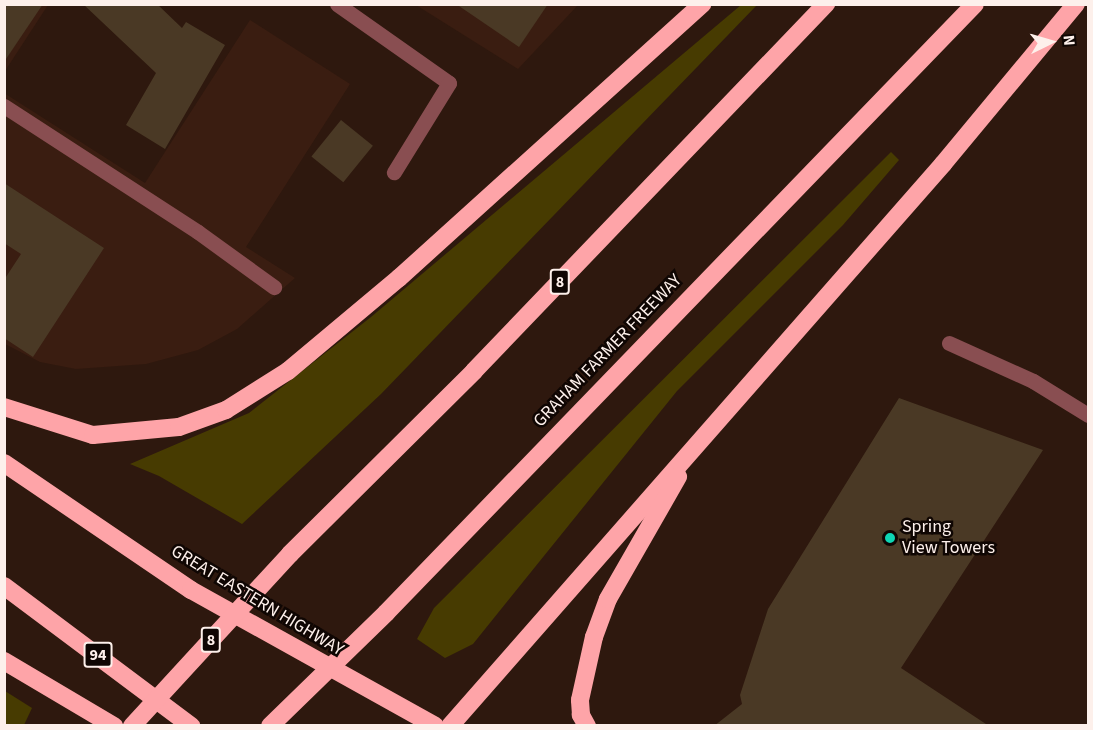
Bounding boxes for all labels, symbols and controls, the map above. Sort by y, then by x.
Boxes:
north arrow [1021,12,1081,72]
text: N [1058,34,1080,47]
road number: 8 [550,269,570,295]
street label: GRAHAM FARMER FREEWAY [529,270,687,432]
place label: Spring View Towers [902,517,995,560]
marker: Spring View Towers [883,531,897,545]
street label: GREAT EASTERN HIGHWAY [167,541,347,661]
road number: 8 [200,627,222,653]
road number: 94 [83,642,113,668]

